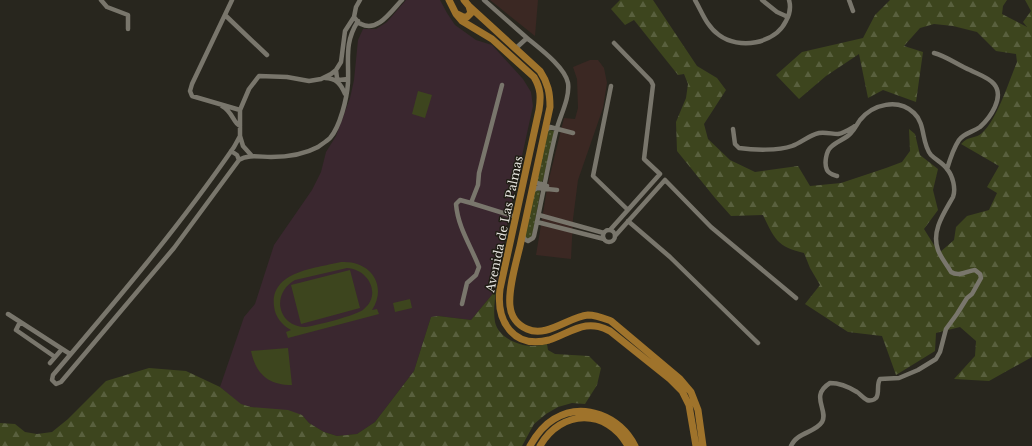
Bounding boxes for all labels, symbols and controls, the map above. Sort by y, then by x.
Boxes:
street label: Avenida de Las Palmas [482,154,526,295]

